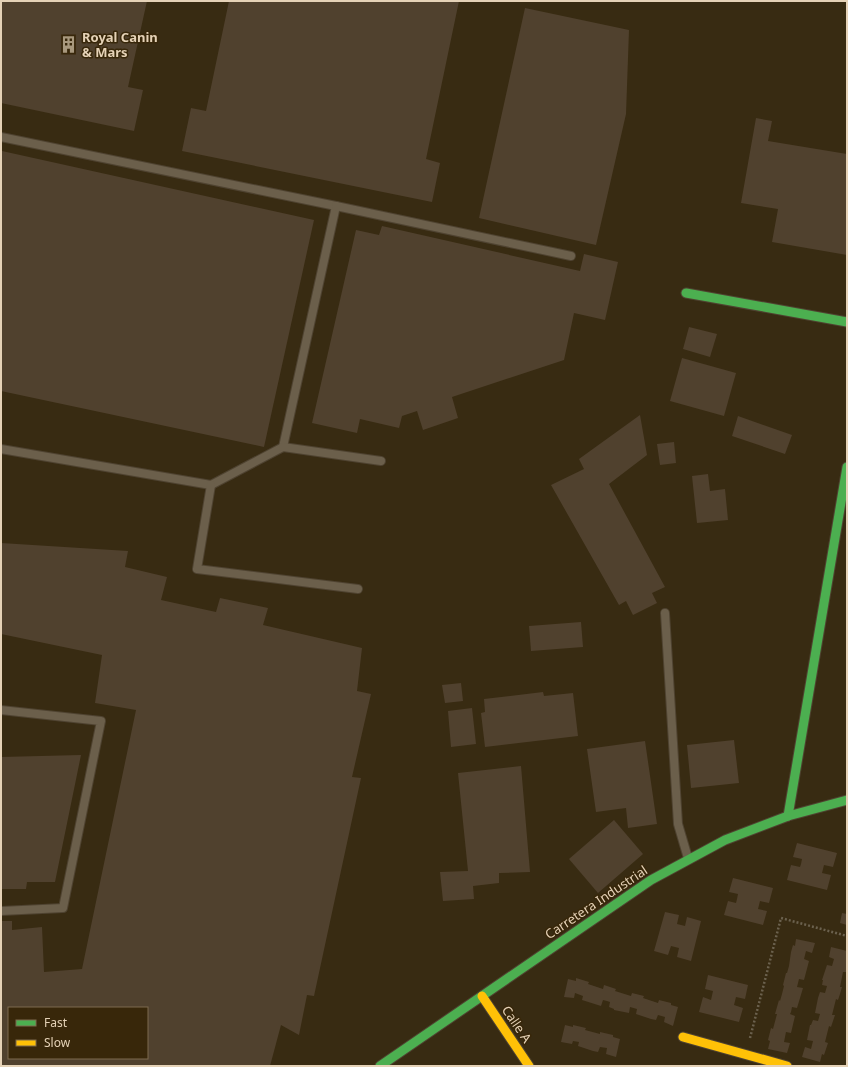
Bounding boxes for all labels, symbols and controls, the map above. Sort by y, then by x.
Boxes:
place label: Royal Canin & Mars [82,28,158,61]
building icon: Royal Canin & Mars [59,34,79,54]
street label: Carretera Industrial [541,861,651,943]
street label: Calle A [498,1002,536,1047]
legend [8,1007,148,1059]
text: Fast [44,1014,68,1031]
text: Slow [44,1034,71,1051]

